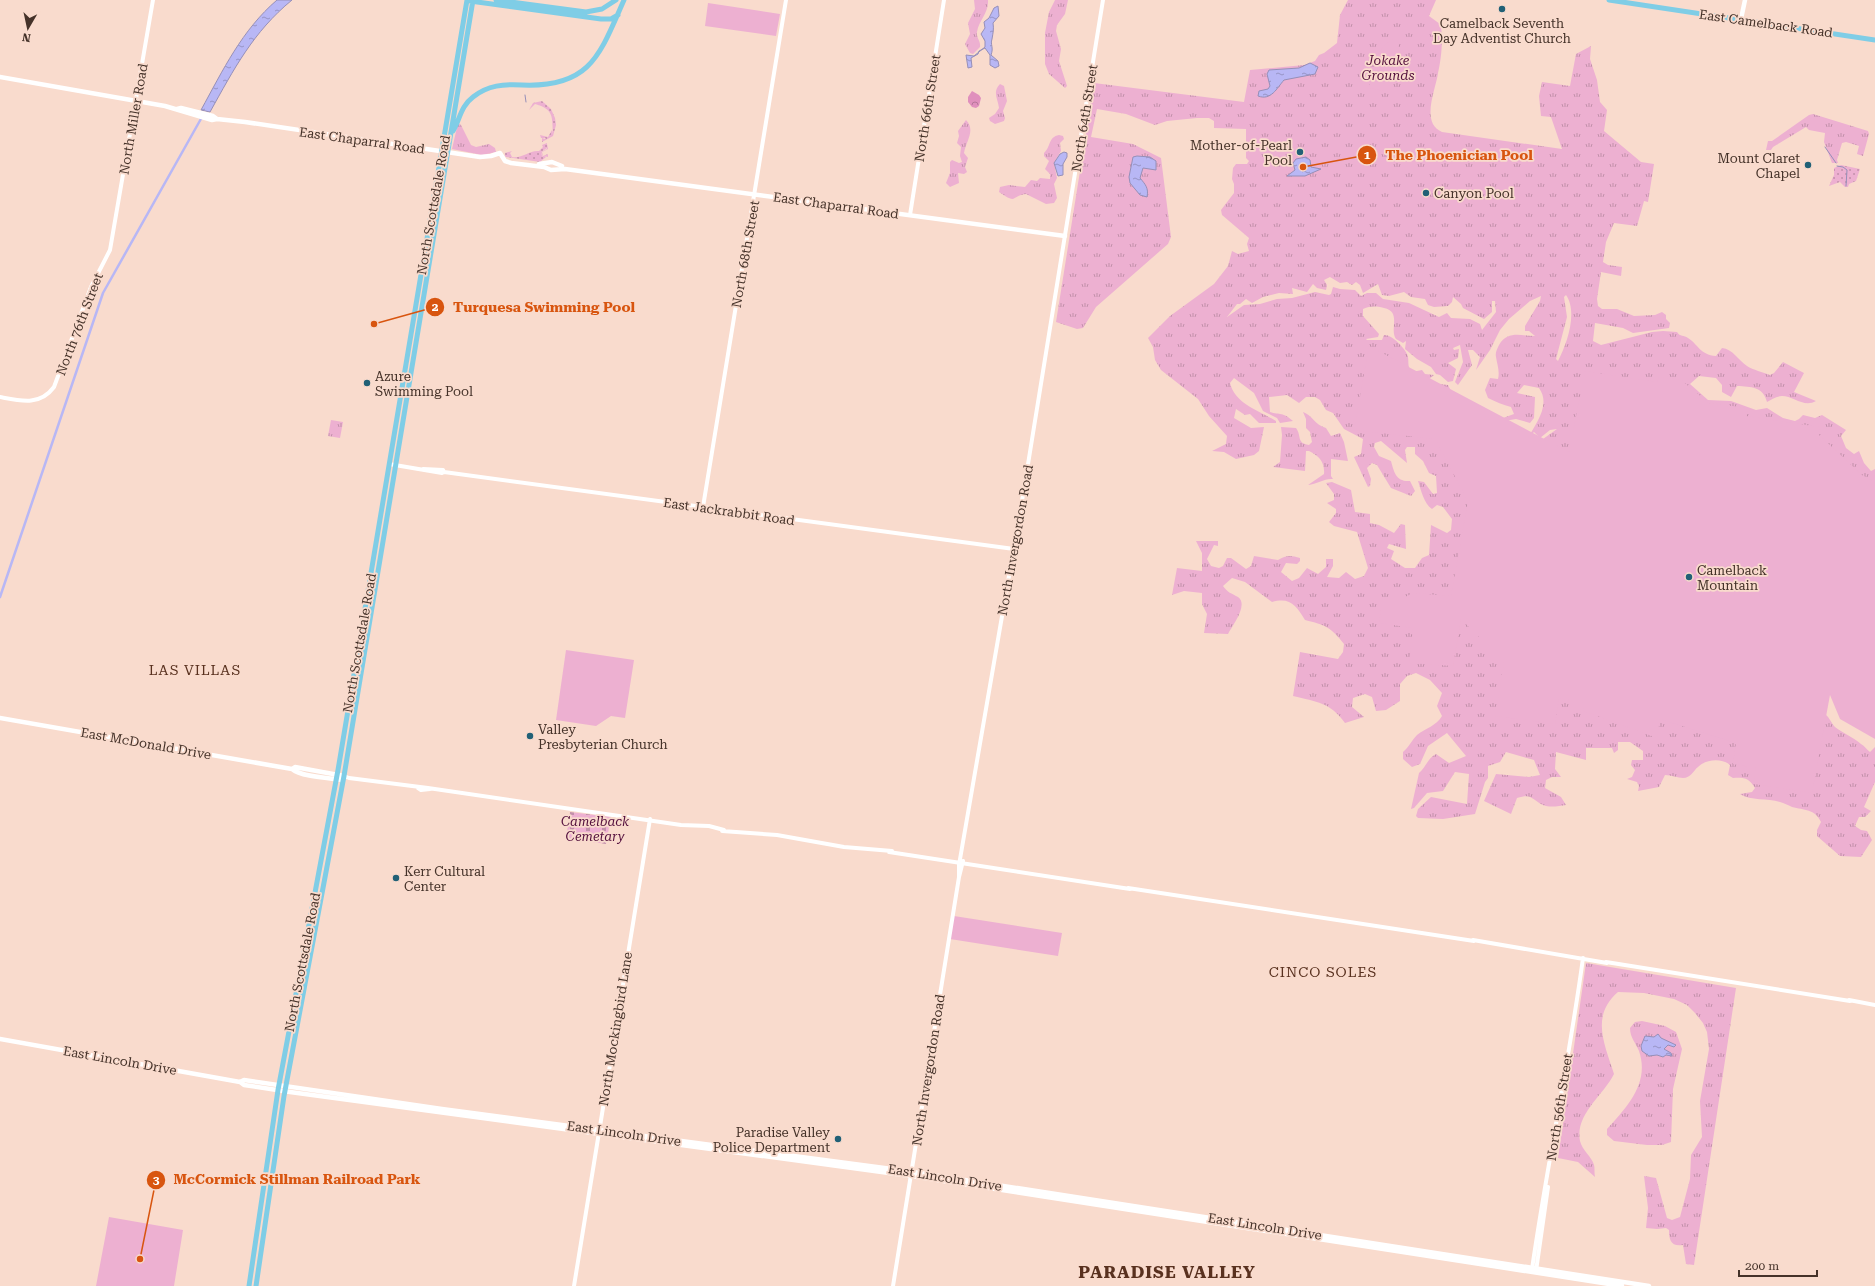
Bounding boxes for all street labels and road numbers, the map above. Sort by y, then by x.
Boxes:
street label: East Camelback Road [1698,7,1834,40]
street label: North 66th Street [912,53,943,163]
street label: North Miller Road [116,62,151,176]
street label: North 64th Street [1069,63,1100,173]
street label: East Chaparral Road [298,124,426,157]
street label: North Scottsdale Road [414,133,453,276]
street label: East Chaparral Road [772,189,900,222]
street label: North 68th Street [729,199,762,309]
street label: North 76th Street [53,271,106,378]
street label: North Invergordon Road [995,463,1036,617]
street label: East Jackrabbit Road [662,495,796,528]
street label: North Scottsdale Road [340,571,379,714]
street label: East McDonald Drive [79,725,212,762]
street label: North Scottsdale Road [282,891,323,1033]
street label: North Mockingbird Lane [596,951,635,1107]
street label: North Invergordon Road [909,993,948,1147]
street label: East Lincoln Drive [62,1043,178,1078]
street label: North 56th Street [1544,1052,1575,1162]
street label: East Lincoln Drive [566,1118,682,1149]
street label: East Lincoln Drive [887,1161,1003,1194]
street label: East Lincoln Drive [1207,1210,1323,1243]

